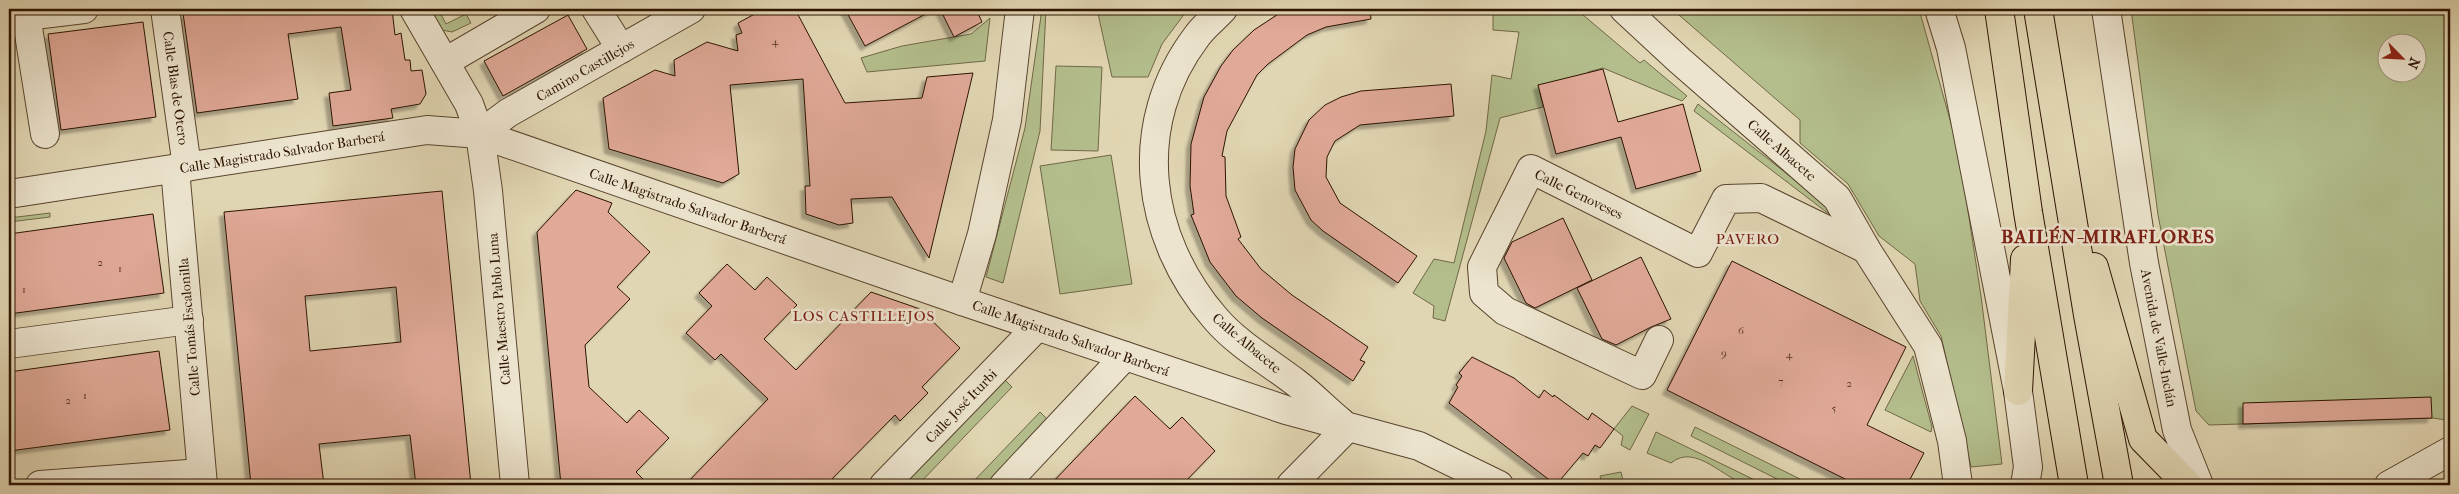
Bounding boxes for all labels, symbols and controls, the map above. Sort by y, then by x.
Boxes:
street label: Calle Blas de Otero [159,30,192,146]
north arrow [2376,32,2426,82]
street label: Camino Castillejos [533,35,637,105]
house number: 4 [772,35,779,48]
text: N [2403,55,2423,72]
street label: Calle Albacete [1744,116,1819,185]
street label: Calle Magistrado Salvador Barberá [178,128,386,177]
street label: Calle Magistrado Salvador Barberá [587,165,789,248]
street label: Calle Genoveses [1532,166,1626,223]
district label: BAILÉN-MIRAFLORES [2001,225,2215,248]
district label: PAVERO [1716,230,1780,248]
street label: Calle Maestro Pablo Luna [484,232,515,386]
house number: 2 [97,256,103,269]
street label: Calle Tomás Escalonilla [175,257,204,397]
house number: 1 [118,262,122,275]
street label: Avenida de Valle-Inclán [2137,267,2180,409]
house number: 1 [22,283,26,296]
street label: Calle Magistrado Salvador Barberá [970,297,1172,380]
district label: LOS CASTILLEJOS [793,307,935,325]
street label: Calle Albacete [1209,310,1285,377]
house number: 6 [1738,324,1744,337]
house number: 9 [1721,347,1727,360]
house number: 4 [1786,348,1793,361]
street label: Calle José Iturbi [922,366,1001,447]
house number: 7 [1778,375,1784,388]
house number: 2 [1846,377,1852,390]
house number: 1 [83,389,87,402]
house number: 2 [65,394,71,407]
house number: 5 [1832,402,1837,415]

